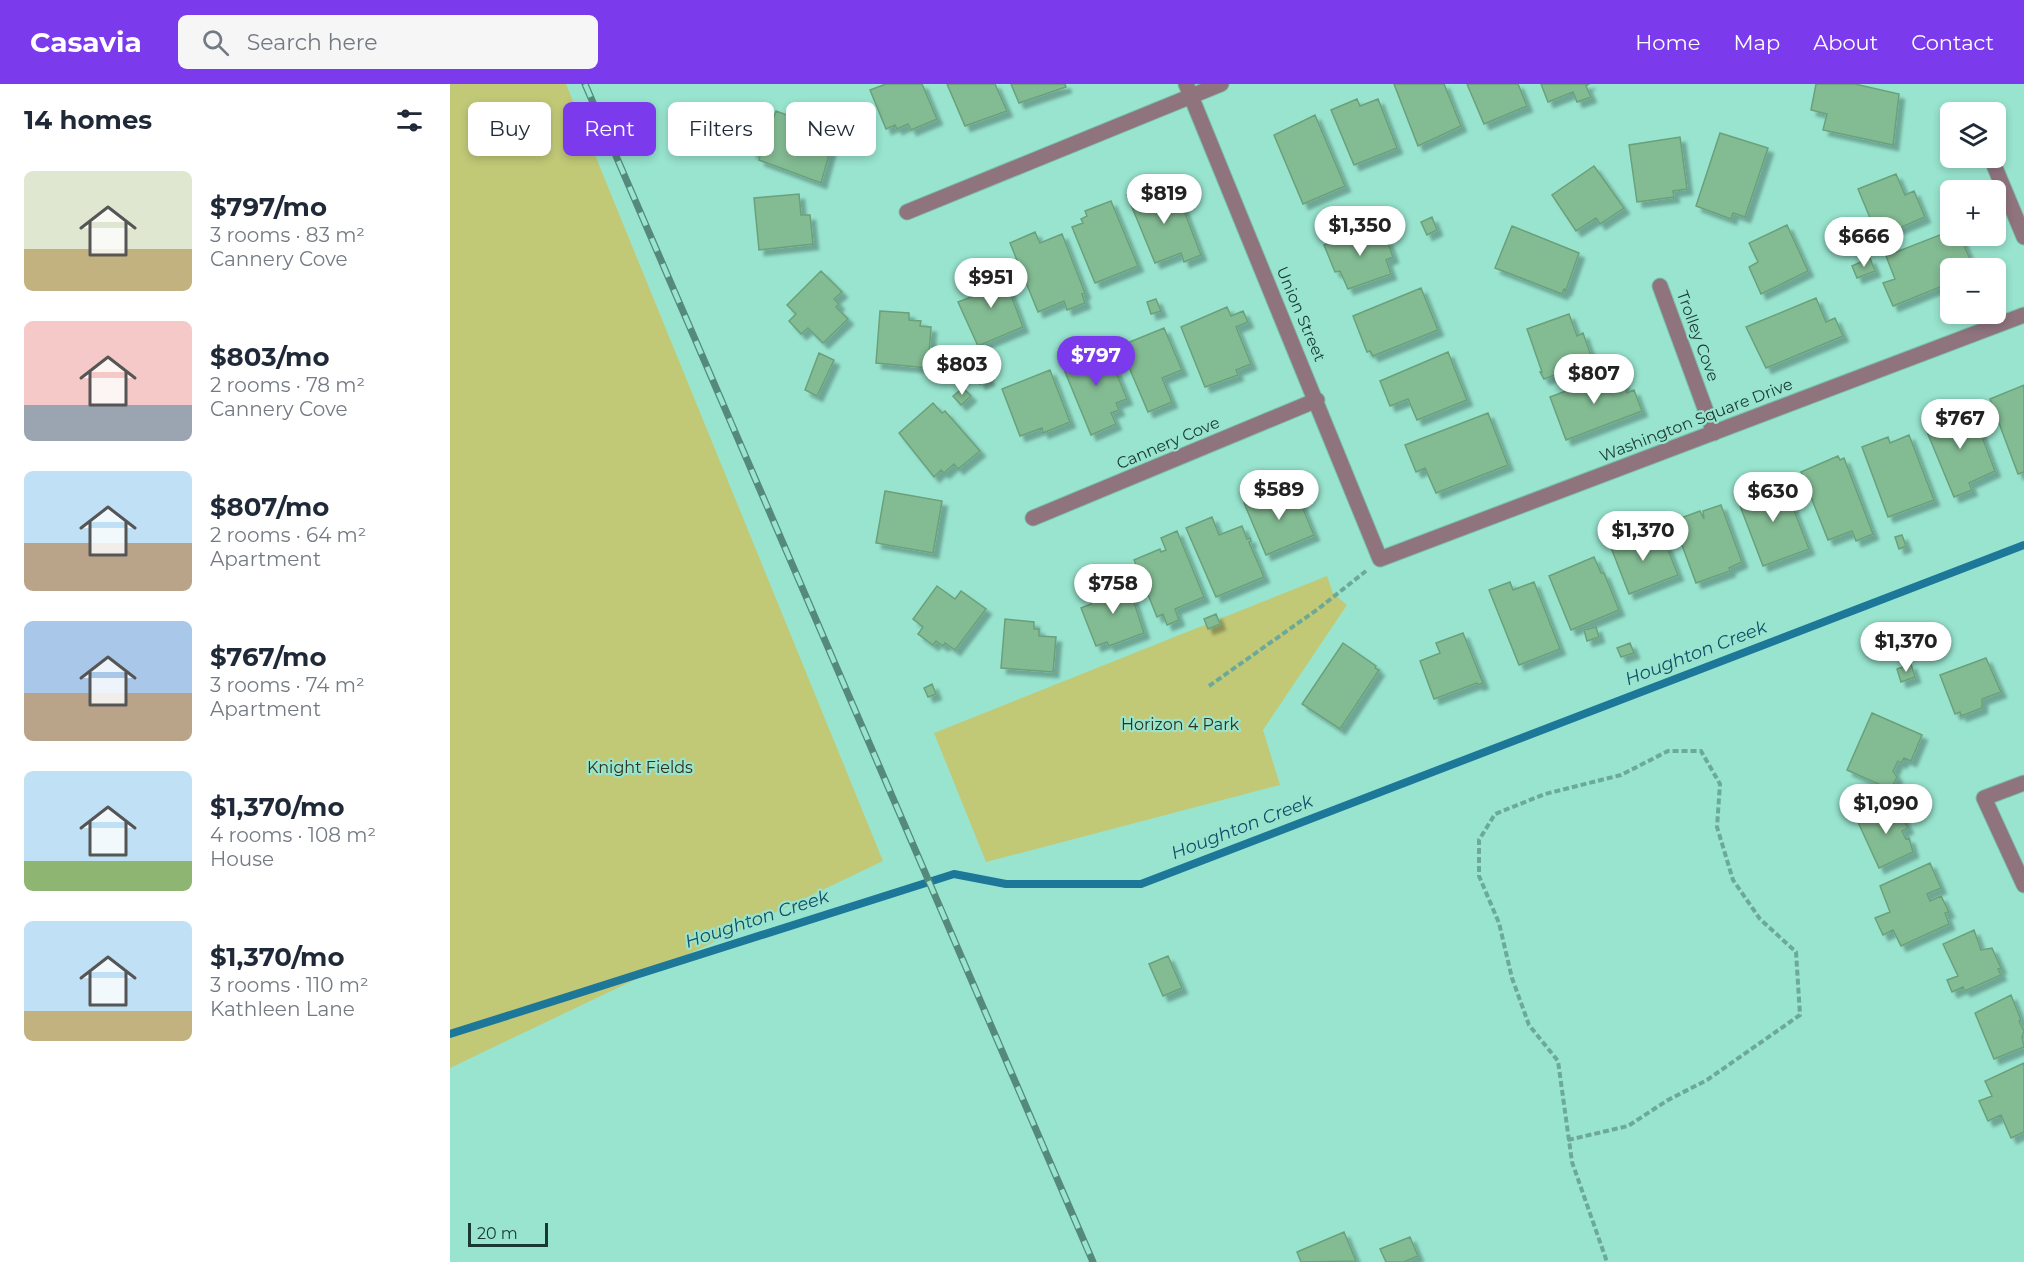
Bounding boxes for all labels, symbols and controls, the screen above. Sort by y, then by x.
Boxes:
search box [178,15,598,69]
text: Casavia [30,25,142,59]
icon: search [199,26,232,59]
text: Search here [247,29,378,56]
text: Home [1635,30,1700,55]
text: Map [1733,30,1780,55]
text: About [1813,30,1878,55]
text: Contact [1911,30,1994,55]
chip: Buy [468,102,551,156]
chip: Rent [563,102,656,156]
chip: Filters [668,102,774,156]
chip: New [786,102,876,156]
map controls [1940,102,2006,324]
button: layers [1940,102,2006,168]
text: 14 homes [24,104,152,136]
icon: filters [393,104,426,137]
pin: $819 [1128,174,1200,225]
button: + [1940,180,2006,246]
text: $819 [1141,181,1187,205]
text: $797/mo [210,191,327,223]
icon: home [72,195,144,267]
pin: $1,350 [1311,206,1409,257]
text: $1,350 [1329,213,1391,237]
pin: $666 [1828,217,1900,268]
text: 3 rooms · 83 m² [210,223,365,247]
text: $666 [1839,224,1889,248]
text: Cannery Cove [210,247,348,271]
pin: $951 [955,258,1027,309]
button: − [1940,258,2006,324]
street label: Union Street [1272,264,1330,365]
text: $951 [968,265,1014,289]
street label: Trolley Cove [1673,288,1723,384]
pin: $797 [1060,336,1132,387]
text: $803/mo [210,341,329,373]
text: $797 [1071,343,1121,367]
icon: home [72,345,144,417]
pin: $803 [926,345,998,396]
text: $803 [936,352,988,376]
pin: $807 [1558,354,1630,405]
text: $807 [1568,361,1620,385]
text: 2 rooms · 78 m² [210,373,365,397]
street label: Washington Square Drive [1597,374,1795,466]
text: Cannery Cove [210,397,348,421]
pin: $767 [1924,399,1996,450]
text: $767 [1935,406,1985,430]
street label: Cannery Cove [1114,413,1222,473]
pin: $589 [1243,470,1315,521]
pin: $630 [1737,472,1809,523]
text: $589 [1254,477,1304,501]
text: $630 [1748,479,1798,503]
text: $807/mo [210,491,329,523]
icon: home [72,495,144,567]
pin: $1,370 [1594,511,1692,562]
text: $1,370 [1611,518,1675,542]
text: 2 rooms · 64 m² [210,523,366,547]
text: Apartment [210,547,321,571]
pin: $758 [1077,564,1149,615]
text: $758 [1088,571,1138,595]
water label: Houghton Creek [1622,615,1771,690]
pin: $1,370 [1857,622,1955,673]
text: $1,370 [1874,629,1938,653]
text: $767/mo [210,641,326,673]
icon: home [72,645,144,717]
text: 3 rooms · 74 m² [210,673,365,697]
text: Apartment [210,697,321,721]
park label: Horizon 4 Park [1121,715,1239,734]
park label: Knight Fields [587,758,693,777]
pin: $1,090 [1837,784,1935,835]
water label: Houghton Creek [1168,789,1317,864]
text: $1,370/mo [210,791,344,823]
text: $1,090 [1853,791,1919,815]
icon: home [72,795,144,867]
text: 4 rooms · 108 m² [210,823,376,847]
text: House [210,847,274,871]
water label: Houghton Creek [682,885,833,953]
text: $1,370/mo [210,941,344,973]
icon: home [72,945,144,1017]
text: 3 rooms · 110 m² [210,973,369,997]
text: Kathleen Lane [210,997,355,1021]
scale bar [468,1220,548,1248]
text: 20 m [477,1224,518,1243]

